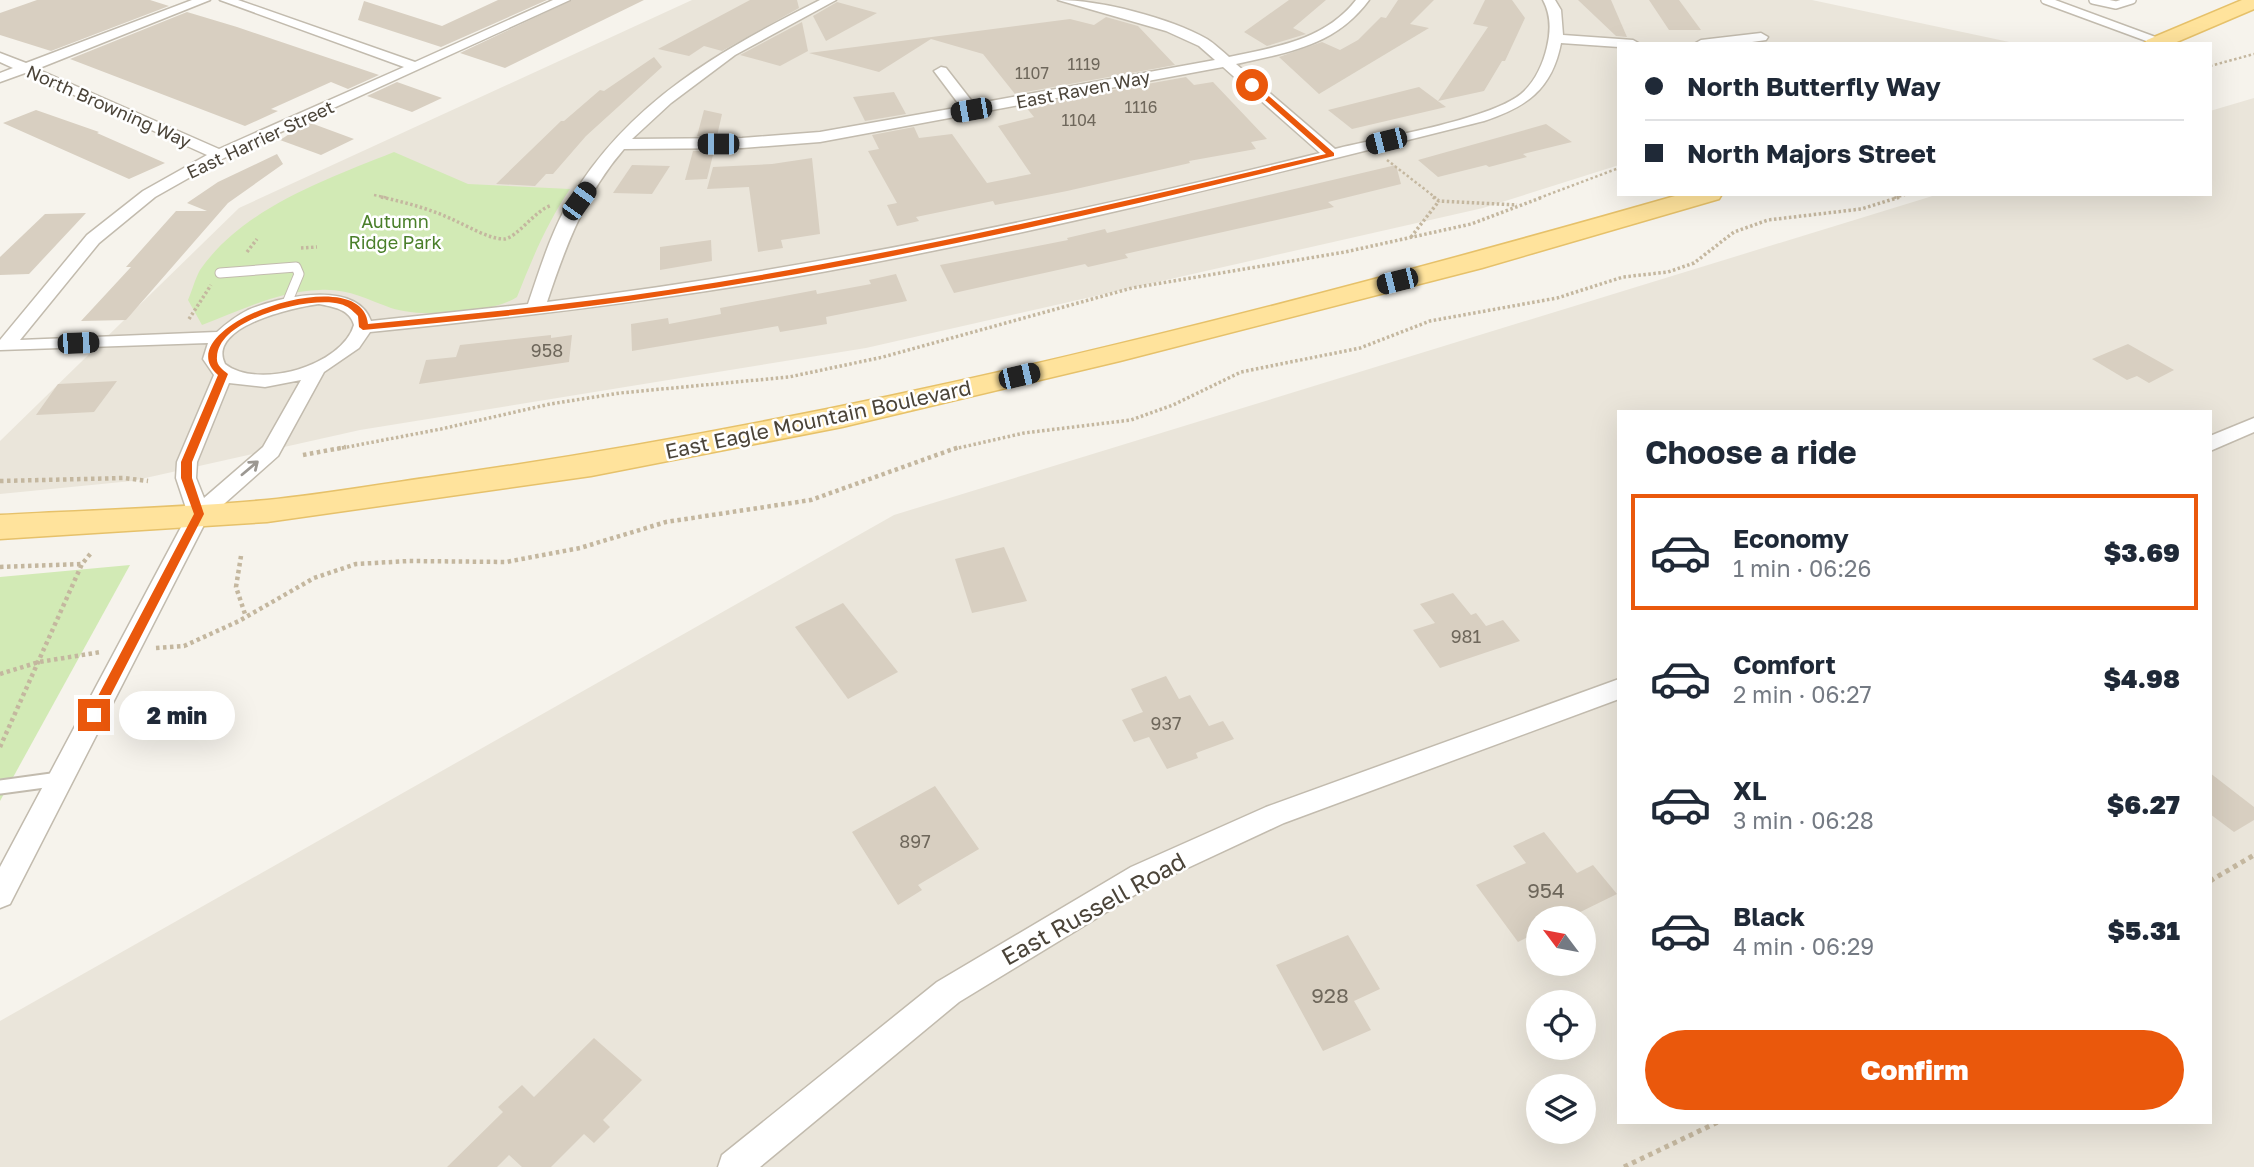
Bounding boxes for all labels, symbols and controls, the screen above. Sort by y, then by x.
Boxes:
house number: 1119 [1068,54,1100,74]
street label: North Browning Way [23,60,195,152]
house number: 1107 [1015,63,1049,83]
street label: East Raven Way [1014,65,1152,113]
route start [1236,69,1268,101]
text: North Butterfly Way [1687,71,1941,102]
street label: East Harrier Street [183,95,337,183]
car [949,96,994,124]
house number: 1116 [1125,97,1157,117]
house number: 1104 [1061,110,1097,130]
car [1364,126,1409,156]
car [698,134,740,155]
text: North Majors Street [1687,138,1936,169]
car [559,178,600,224]
park label: Autumn Ridge Park [348,210,442,253]
car [1375,266,1420,296]
car [57,332,100,354]
house number: 958 [531,339,563,361]
car [997,361,1042,391]
street label: East Eagle Mountain Boulevard [663,374,973,464]
text: Choose a ride [1645,433,1857,471]
one-way arrow [240,460,258,476]
icon: car [1649,521,1712,584]
text: Economy [1733,523,1849,554]
text: $3.69 [2104,537,2180,568]
text: 1 min · 06:26 [1733,554,1871,582]
house number: 981 [1451,625,1482,647]
icon: car [1649,647,1712,710]
text: Comfort [1733,649,1836,680]
text: $4.98 [2104,663,2180,694]
text: 2 min · 06:27 [1733,680,1872,708]
callout: 2 min [119,690,234,740]
route end [78,699,110,731]
text: 2 min [147,701,207,729]
house number: 937 [1151,712,1181,734]
icon: car [1649,773,1712,836]
text: XL [1733,775,1767,806]
text: $6.27 [2107,789,2180,820]
text: 3 min · 06:28 [1733,806,1874,834]
house number: 897 [899,830,931,852]
street label: East Russell Road [996,845,1190,971]
house number: 954 [1527,877,1565,903]
icon: car [1649,899,1712,962]
text: Black [1733,901,1805,932]
north arrow [1526,906,1596,976]
map controls [1526,906,1596,1144]
text: $5.31 [2108,915,2180,946]
text: 4 min · 06:29 [1733,932,1874,960]
house number: 928 [1311,982,1349,1008]
button: locate [1526,990,1596,1060]
button: Confirm [1645,1030,2184,1110]
button: layers [1526,1074,1596,1144]

